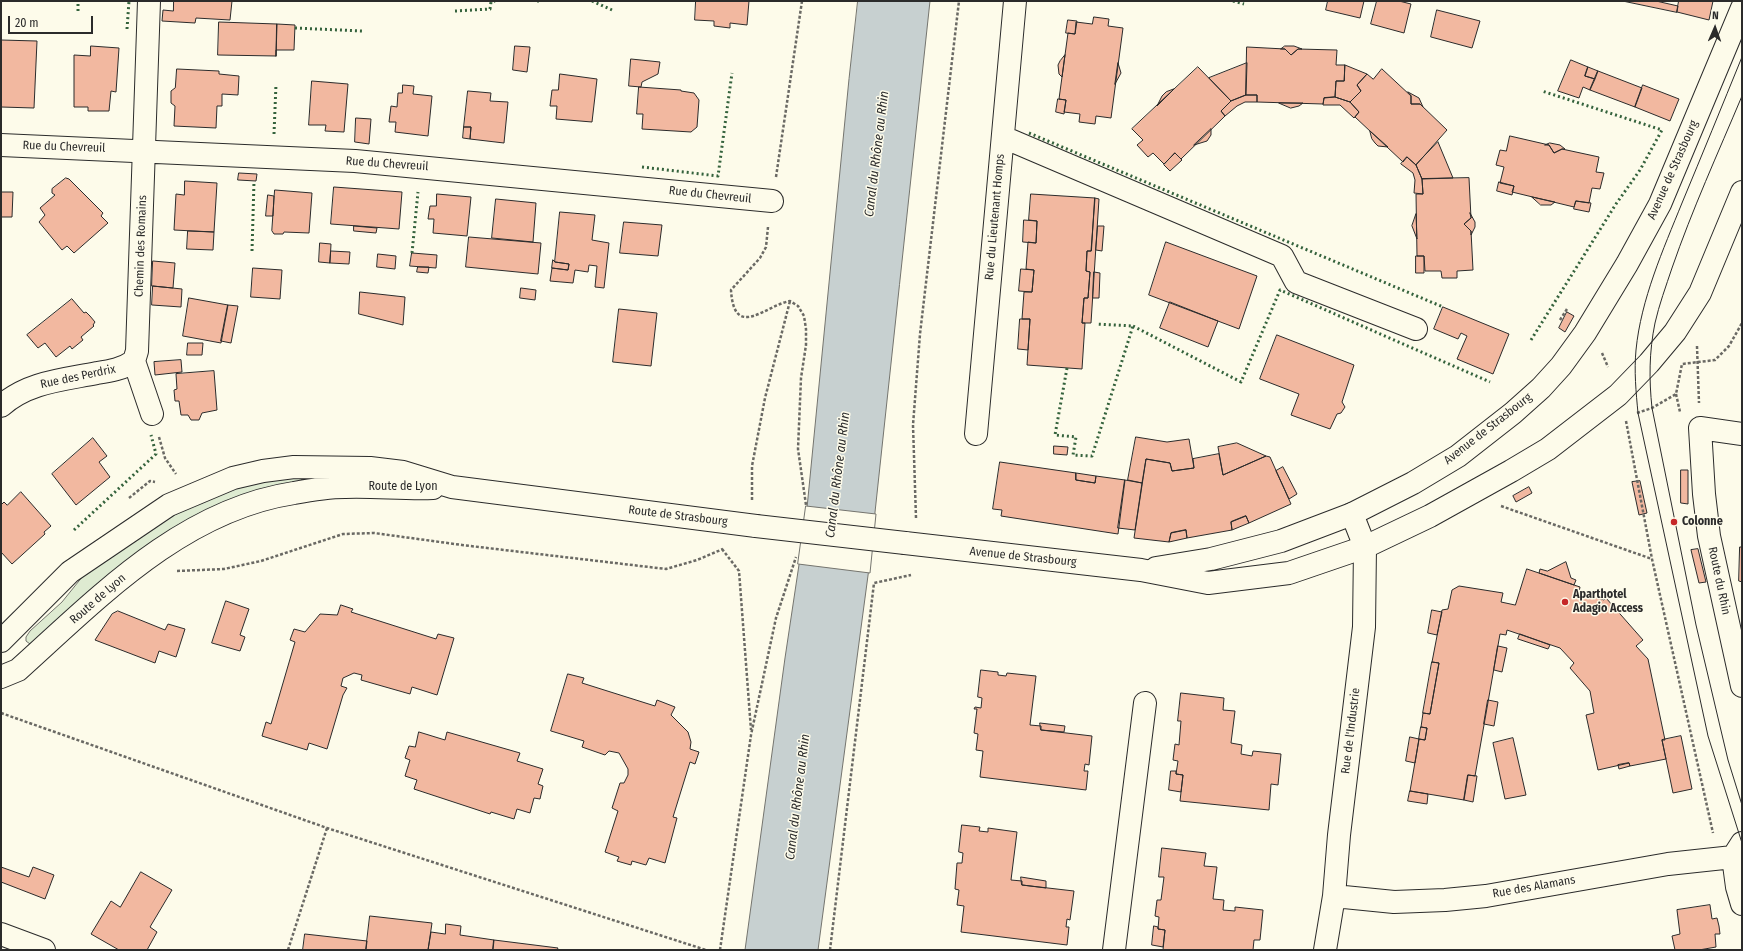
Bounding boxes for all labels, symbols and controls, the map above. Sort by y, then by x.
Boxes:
scale bar [10,8,95,34]
north arrow [1695,8,1735,48]
text: N [1712,9,1719,22]
text: 20 m [15,16,39,30]
water label: Canal du Rhône au Rhin [862,90,892,218]
street label: Avenue de Strasbourg [1645,118,1701,222]
street label: Rue du Chevreuil [22,138,106,156]
street label: Rue du Lieutenant Homps [982,153,1008,281]
street label: Rue du Chevreuil [345,154,429,174]
street label: Rue du Chevreuil [668,184,752,206]
street label: Chemin des Romains [132,195,150,297]
street label: Rue des Perdrix [39,362,117,392]
street label: Avenue de Strasbourg [1441,390,1535,468]
water label: Canal du Rhône au Rhin [823,411,853,539]
street label: Route de Lyon [368,480,438,494]
street label: Route de Strasbourg [628,503,728,529]
place label: Colonne [1682,515,1723,529]
marker: Colonne [1669,517,1679,527]
street label: Avenue de Strasbourg [969,544,1077,570]
street label: Route du Rhin [1705,546,1733,616]
street label: Route de Lyon [67,571,129,627]
place label: Aparthotel Adagio Access [1573,588,1643,616]
marker: Aparthotel Adagio Access [1560,597,1570,607]
street label: Rue de l'Industrie [1339,687,1363,775]
water label: Canal du Rhône au Rhin [783,733,813,861]
street label: Rue des Alamans [1492,873,1576,901]

